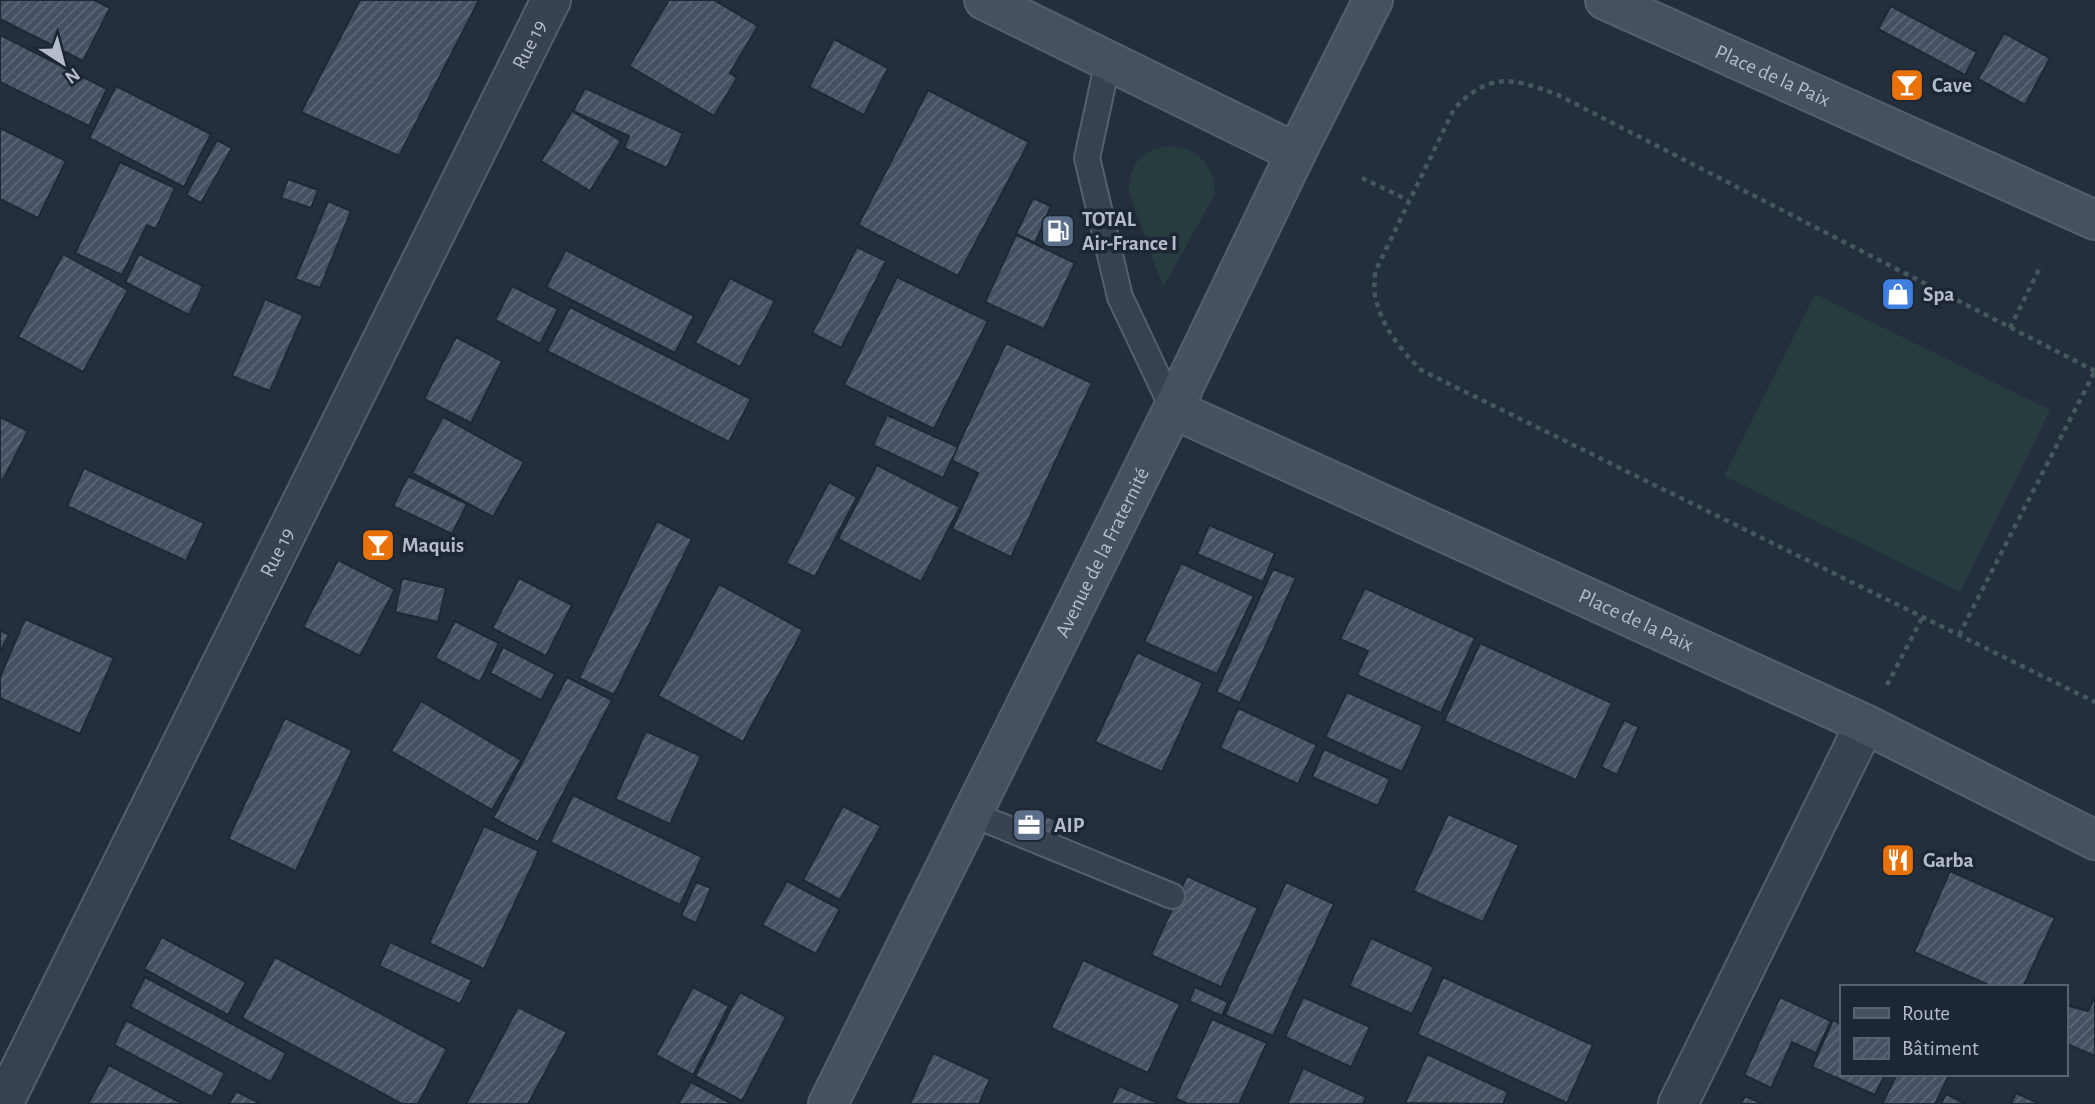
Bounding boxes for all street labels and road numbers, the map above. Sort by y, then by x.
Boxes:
street label: Rue 19 [508,16,550,72]
street label: Place de la Paix [1712,40,1834,110]
street label: Avenue de la Fraternité [1051,464,1153,641]
street label: Rue 19 [256,524,298,580]
street label: Place de la Paix [1576,585,1697,655]

